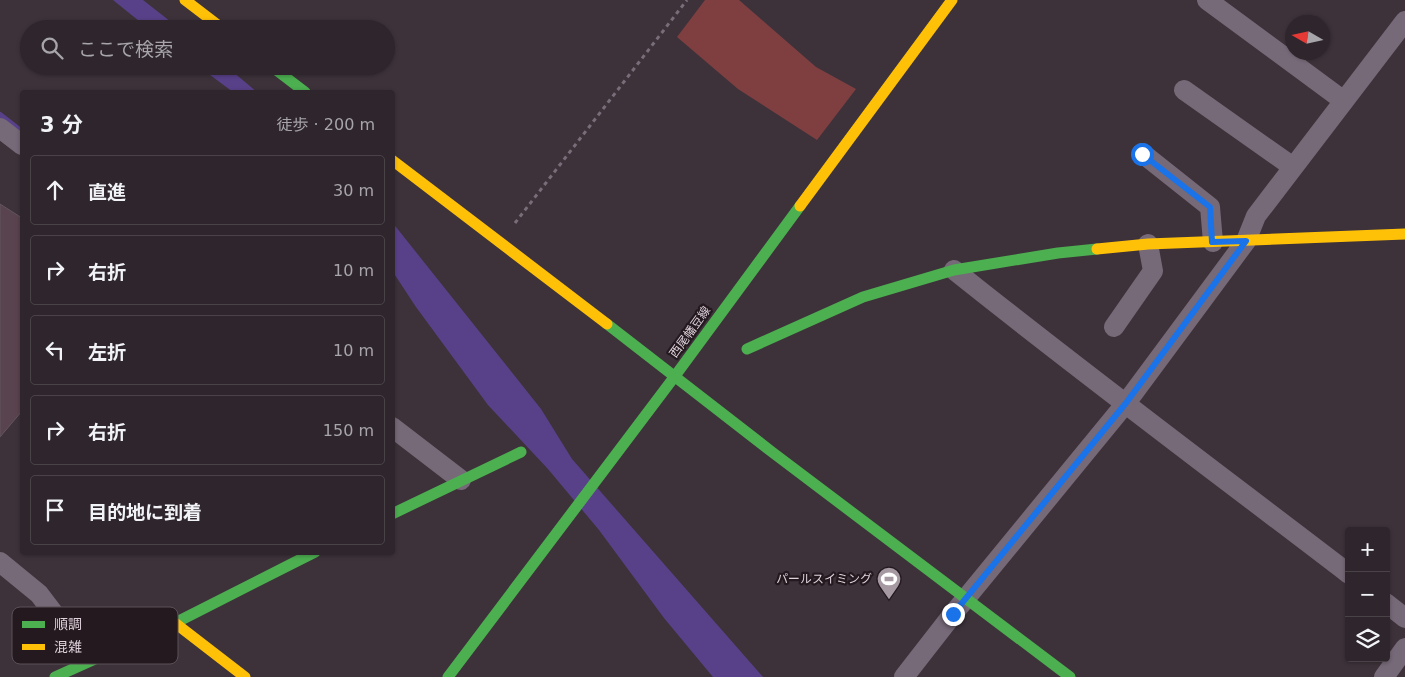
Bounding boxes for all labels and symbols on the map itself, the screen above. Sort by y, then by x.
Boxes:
north arrow [1285,15,1330,60]
route start [1131,143,1154,166]
street label: 西尾幡豆線 [667,304,713,360]
sports icon: パールスイミング [876,566,902,600]
place label: パールスイミング [776,572,872,586]
route end [942,603,965,626]
legend [12,607,178,664]
text: 順調 [54,616,82,632]
text: 混雑 [54,639,82,655]

